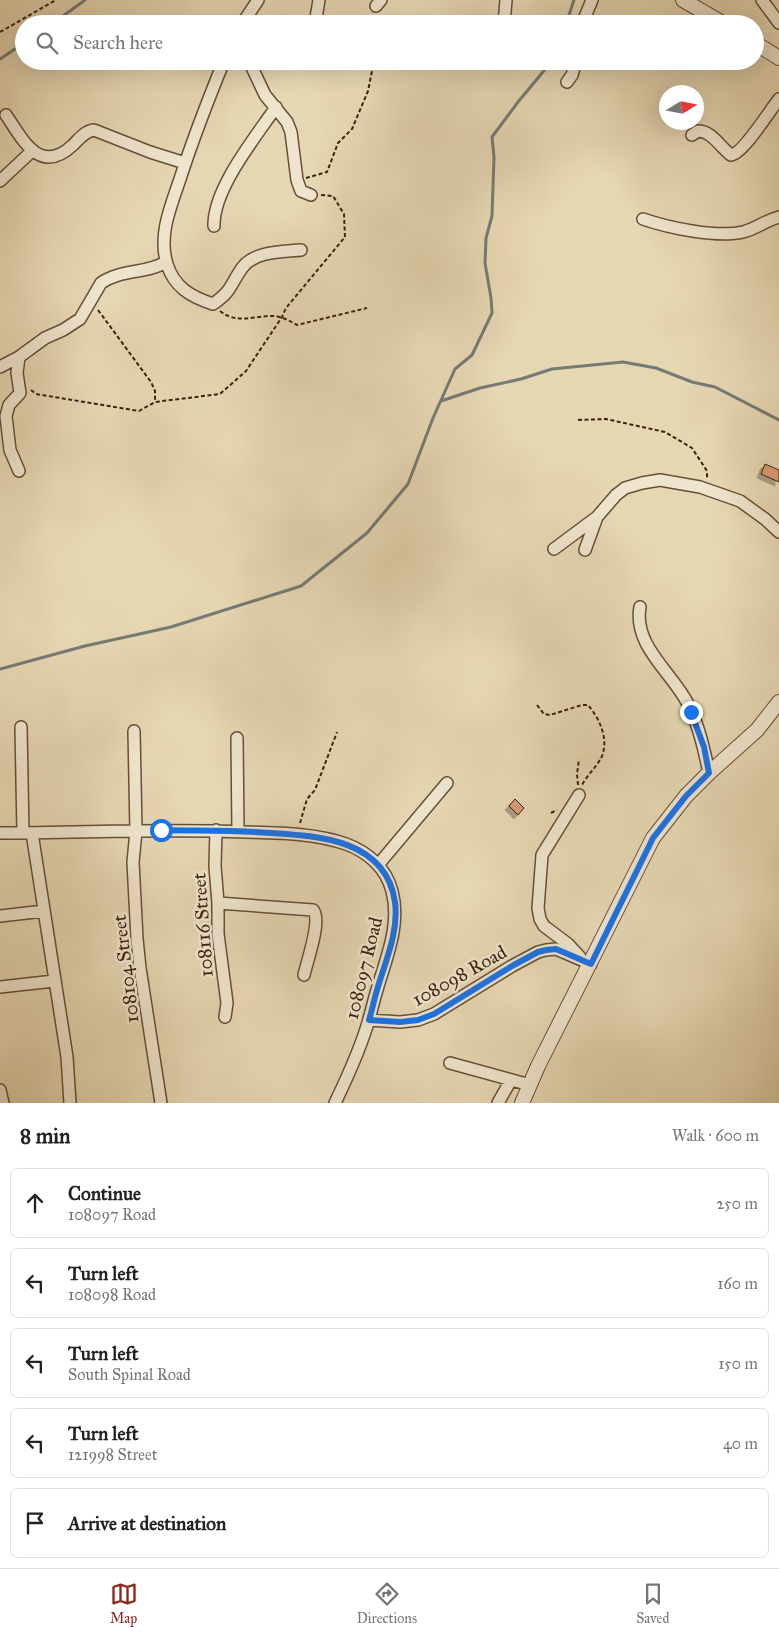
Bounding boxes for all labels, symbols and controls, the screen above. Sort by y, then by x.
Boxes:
search box [15,15,764,70]
icon: search [33,29,61,57]
text: Search here [73,31,163,54]
north arrow [659,85,704,130]
route end [680,701,703,724]
route start [150,819,173,842]
street label: 108116 Street [187,872,218,978]
street label: 108104 Street [107,913,144,1024]
street label: 108097 Road [340,914,387,1022]
street label: 108098 Road [408,940,511,1011]
text: 8 min [20,1123,70,1149]
text: Walk · 600 m [672,1126,759,1145]
text: Continue [68,1182,141,1205]
icon: ahead [21,1189,49,1217]
text: 250 m [717,1194,758,1213]
text: 108097 Road [68,1205,156,1224]
text: Turn left [68,1262,138,1285]
icon: left [21,1269,49,1297]
text: 160 m [717,1274,758,1293]
text: 108098 Road [68,1285,156,1304]
text: Turn left [68,1342,138,1365]
icon: left [21,1349,49,1377]
text: 150 m [718,1354,758,1373]
text: South Spinal Road [68,1365,191,1384]
text: Turn left [68,1422,138,1445]
icon: left [21,1429,49,1457]
text: 40 m [723,1434,758,1453]
text: 121998 Street [68,1445,157,1464]
icon: arrive [21,1509,49,1537]
text: Arrive at destination [68,1512,226,1535]
tab: Map [110,1580,138,1627]
tab: Directions [357,1580,417,1627]
tab: Saved [636,1580,669,1627]

